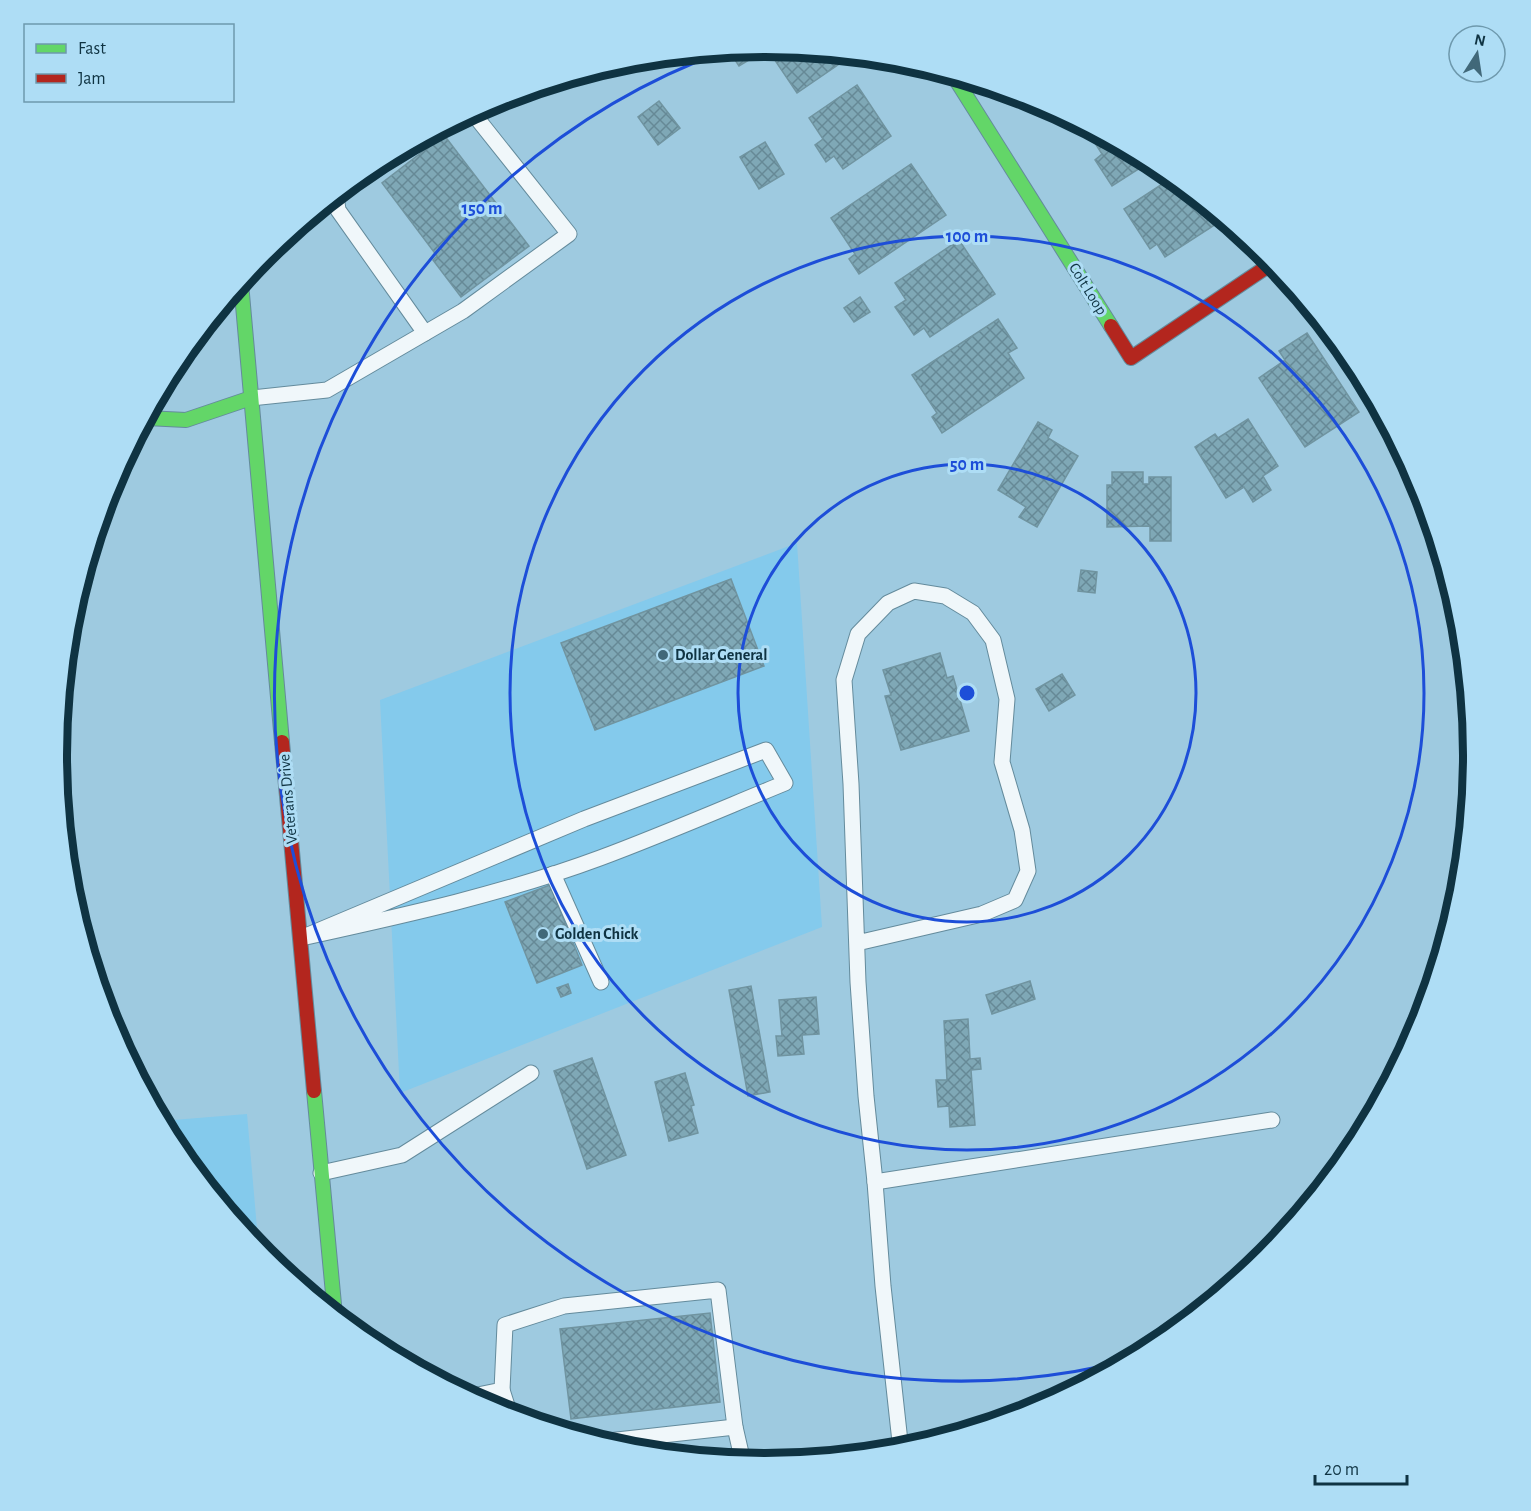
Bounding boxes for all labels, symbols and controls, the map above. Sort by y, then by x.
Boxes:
legend [24,24,234,102]
north arrow [1447,24,1507,84]
text: N [1473,31,1487,49]
text: Fast [78,40,106,58]
text: Jam [78,70,106,88]
text: 150 m [462,200,502,218]
text: 100 m [946,228,988,246]
street label: Colt Loop [1066,260,1110,318]
text: 50 m [950,456,984,474]
place label: Dollar General [675,647,768,663]
marker: Dollar General [656,648,670,662]
centre of rings [957,683,977,703]
street label: Veterans Drive [276,753,300,845]
place label: Golden Chick [555,926,638,942]
marker: Golden Chick [536,927,550,941]
scale bar [1315,1448,1406,1486]
text: 20 m [1324,1461,1359,1479]

